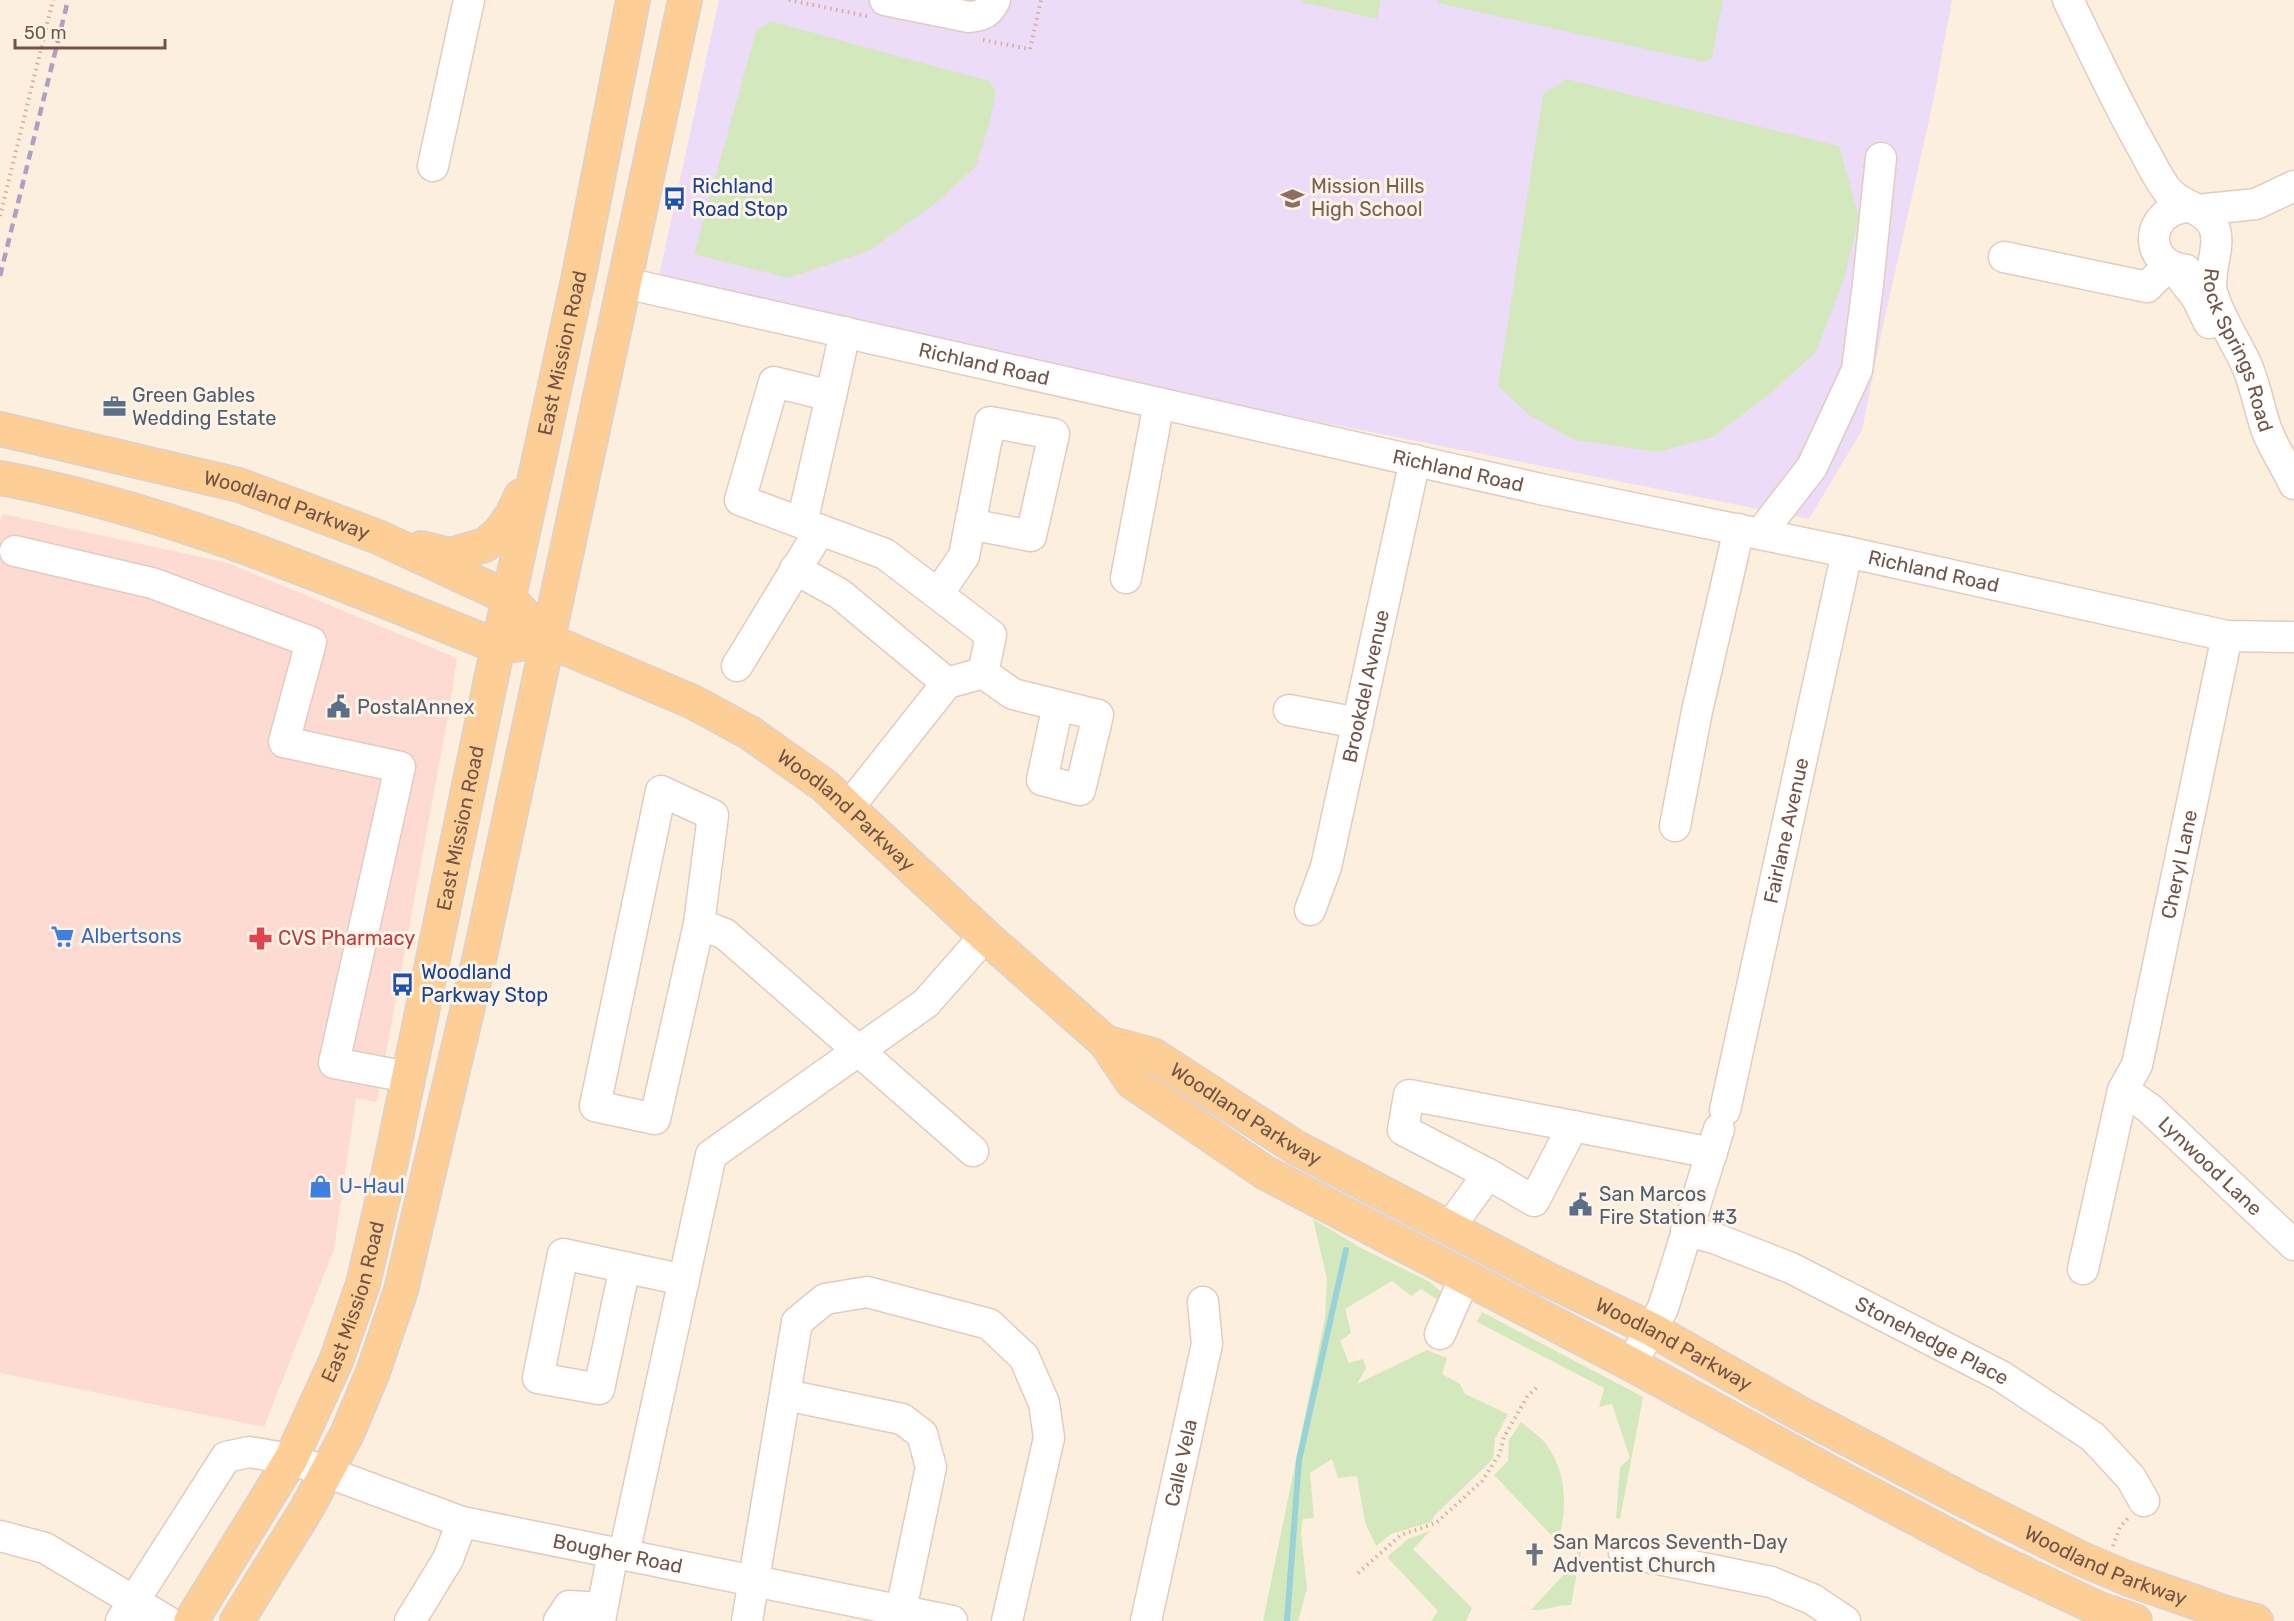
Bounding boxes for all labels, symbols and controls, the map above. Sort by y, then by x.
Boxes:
scale bar [15,12,165,50]
text: 50 m [24,22,67,44]
place label: Richland Road Stop [692,174,788,221]
place label: Mission Hills High School [1311,174,1425,221]
bus stop icon: Richland Road Stop [661,185,687,211]
school or university icon: Mission Hills High School [1280,185,1306,211]
street label: Rock Springs Road [2199,267,2278,435]
street label: East Mission Road [532,268,592,438]
street label: Richland Road [916,337,1052,390]
place label: Green Gables Wedding Estate [132,383,277,430]
office icon: Green Gables Wedding Estate [101,394,127,420]
street label: Richland Road [1390,444,1526,497]
street label: Woodland Parkway [201,465,373,545]
street label: Richland Road [1866,545,2001,597]
street label: Brookdel Avenue [1337,607,1394,765]
public building icon: PostalAnnex [326,694,352,720]
place label: PostalAnnex [357,695,475,719]
street label: East Mission Road [431,743,489,913]
street label: Woodland Parkway [773,744,920,876]
street label: Fairlane Avenue [1759,756,1814,906]
street label: Cheryl Lane [2156,808,2202,921]
supermarket icon: Albertsons [50,923,76,949]
place label: Albertsons [81,924,182,948]
pharmacy icon: CVS Pharmacy [247,925,273,951]
place label: CVS Pharmacy [278,926,415,950]
place label: Woodland Parkway Stop [421,960,548,1007]
bus stop icon: Woodland Parkway Stop [390,971,416,997]
street label: Woodland Parkway [1166,1057,1326,1171]
street label: Lynwood Lane [2154,1111,2267,1221]
shop icon: U-Haul [308,1173,334,1199]
place label: U-Haul [339,1174,405,1198]
place label: San Marcos Fire Station #3 [1599,1182,1737,1229]
public building icon: San Marcos Fire Station #3 [1568,1192,1594,1218]
street label: East Mission Road [316,1219,389,1386]
street label: Stonehedge Place [1851,1291,2014,1390]
street label: Woodland Parkway [1592,1292,1756,1396]
street label: Calle Vela [1160,1417,1202,1509]
street label: Woodland Parkway [2021,1520,2190,1610]
street label: Bougher Road [551,1529,685,1578]
place label: San Marcos Seventh-Day Adventist Church [1553,1530,1788,1577]
church icon: San Marcos Seventh-Day Adventist Church [1522,1541,1548,1567]

